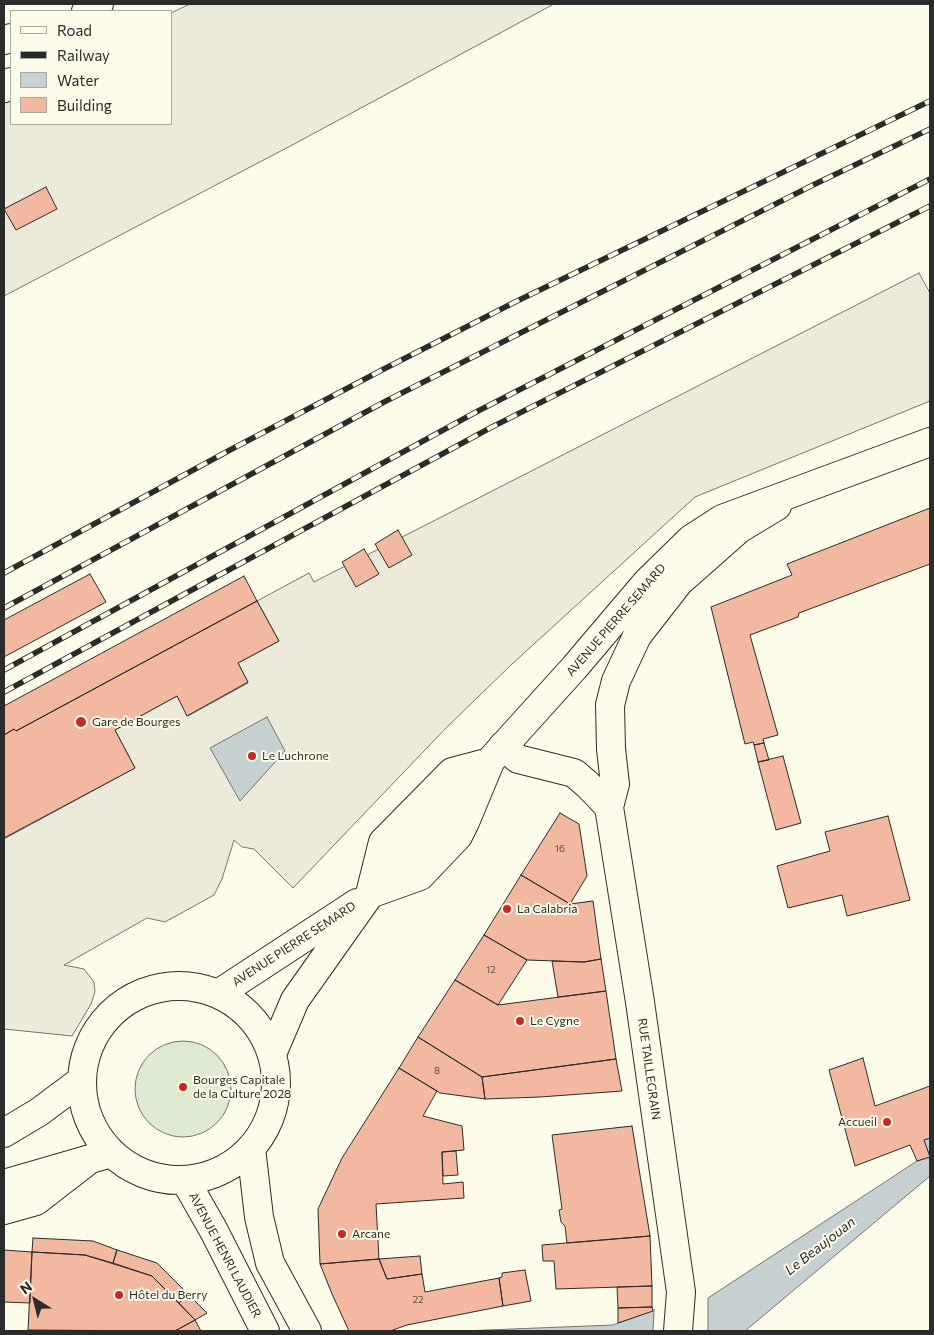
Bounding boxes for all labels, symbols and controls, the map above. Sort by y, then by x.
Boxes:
legend [10,10,172,125]
text: Road [57,21,92,39]
text: Railway [57,46,110,64]
text: Water [57,71,99,89]
text: Building [57,96,112,114]
street label: AVENUE PIERRE SEMARD [563,561,669,679]
marker: Gare de Bourges [74,715,88,729]
place label: Gare de Bourges [92,715,180,729]
place label: Le Luchrone [262,749,329,763]
marker: Le Luchrone [246,750,258,762]
house number: 16 [555,843,565,855]
street label: AVENUE PIERRE SEMARD [230,899,358,989]
place label: La Calabria [517,902,578,916]
marker: La Calabria [501,903,513,915]
house number: 12 [486,964,496,976]
place label: Le Cygne [530,1014,579,1028]
marker: Le Cygne [514,1015,526,1027]
street label: RUE TAILLEGRAIN [635,1017,663,1121]
house number: 8 [434,1065,440,1077]
place label: Bourges Capitale de la Culture 2028 [193,1073,291,1101]
marker: Bourges Capitale de la Culture 2028 [177,1081,189,1093]
place label: Accueil [838,1115,877,1129]
marker: Accueil [881,1116,893,1128]
street label: AVENUE HENRI LAUDIER [186,1190,264,1320]
water label: Le Beaujouan [781,1213,859,1279]
place label: Arcane [352,1227,390,1241]
marker: Arcane [336,1228,348,1240]
north arrow [10,1275,60,1325]
text: N [17,1277,35,1297]
place label: Hôtel du Berry [129,1288,207,1302]
marker: Hôtel du Berry [113,1289,125,1301]
house number: 22 [412,1294,424,1306]

